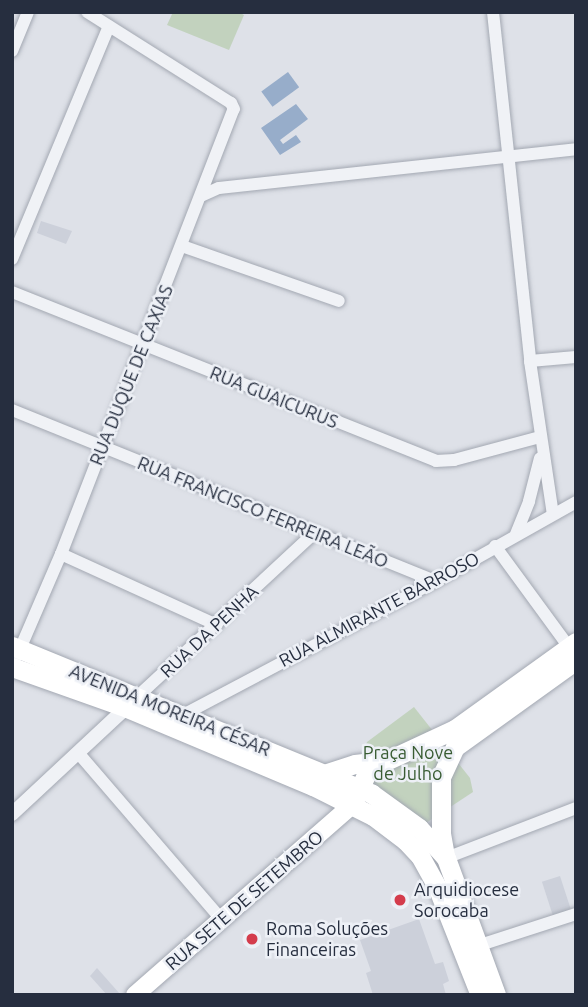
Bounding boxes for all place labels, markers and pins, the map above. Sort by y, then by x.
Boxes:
place label: Arquidiocese Sorocaba [414,879,519,922]
marker: Arquidiocese Sorocaba [392,892,408,908]
place label: Roma Soluções Financeiras [266,918,388,960]
marker: Roma Soluções Financeiras [244,931,260,947]

